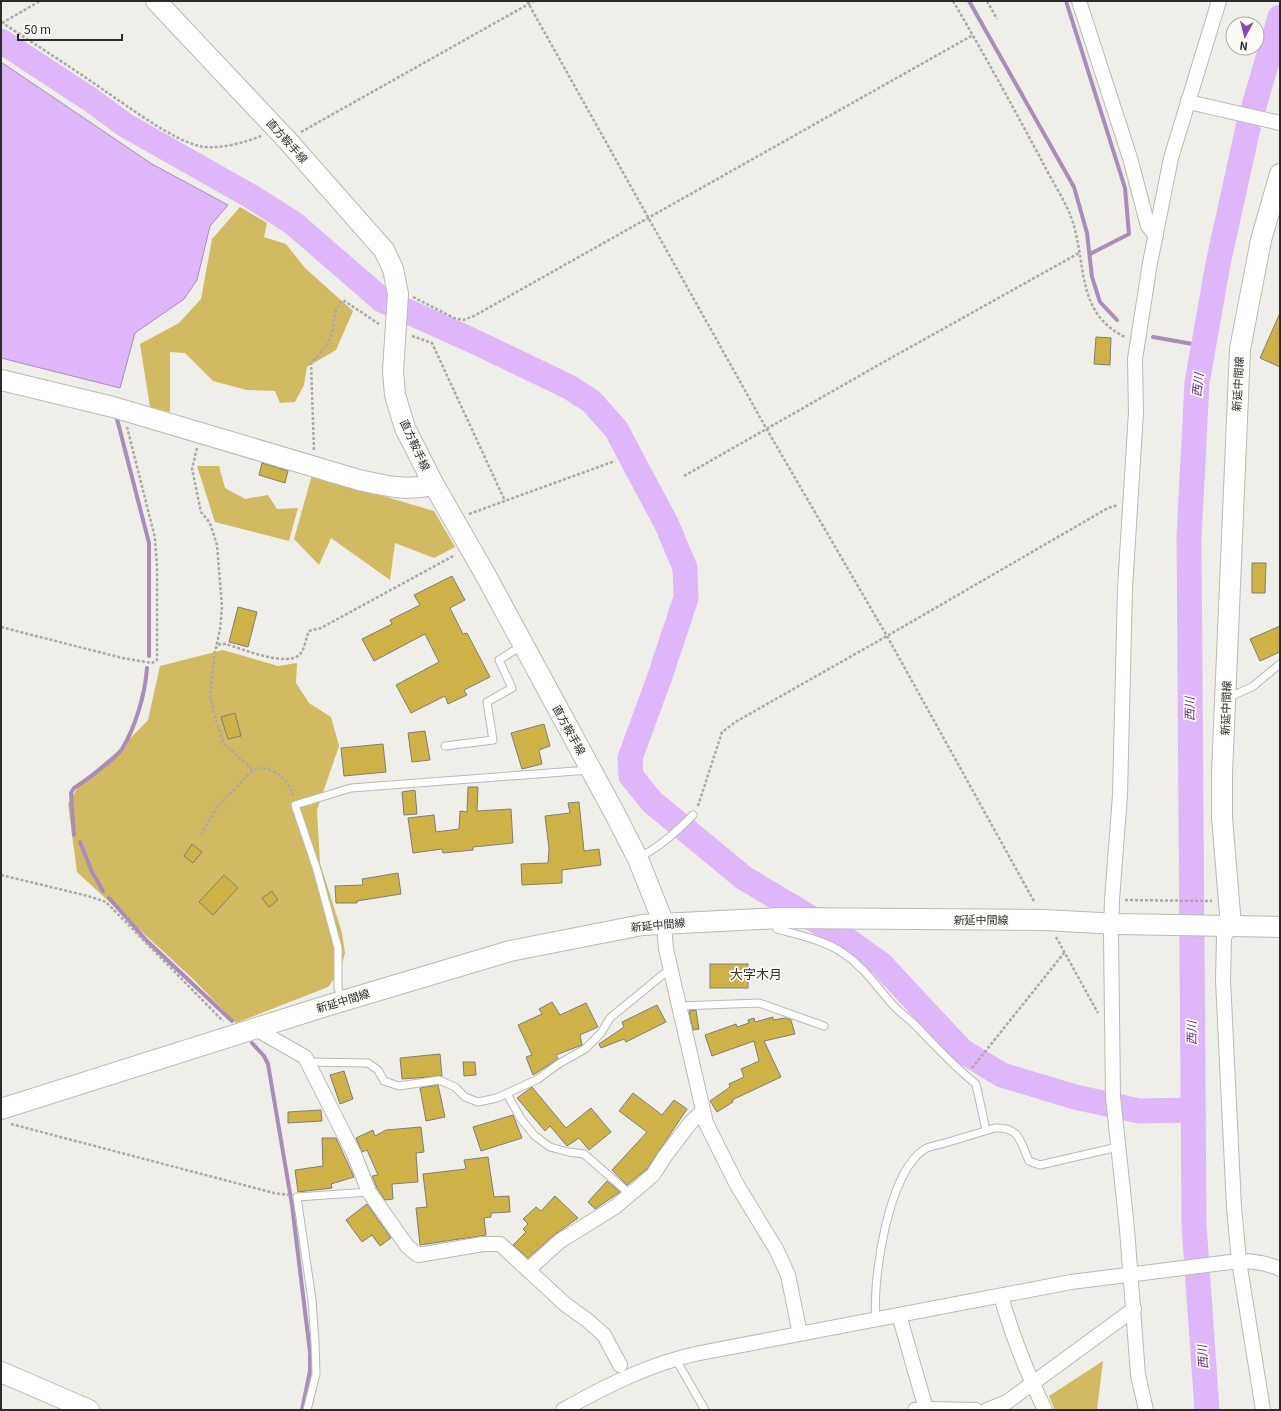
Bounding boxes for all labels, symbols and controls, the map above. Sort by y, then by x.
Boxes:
scale bar [18,16,122,42]
north arrow [1225,16,1265,56]
text: 50 m [24,20,51,37]
text: N [1239,38,1249,55]
street label: 直方鞍手線 [263,115,312,166]
street label: 新延中間線 [1228,356,1246,412]
water label: 西川 [1187,370,1206,398]
street label: 直方鞍手線 [397,416,435,473]
street label: 新延中間線 [1216,680,1234,736]
water label: 西川 [1180,695,1197,721]
street label: 直方鞍手線 [550,702,590,757]
street label: 新延中間線 [954,911,1009,927]
street label: 新延中間線 [630,914,686,934]
district label: 大字木月 [730,964,782,983]
street label: 新延中間線 [314,984,371,1016]
water label: 西川 [1182,1019,1199,1045]
water label: 西川 [1192,1343,1211,1370]

